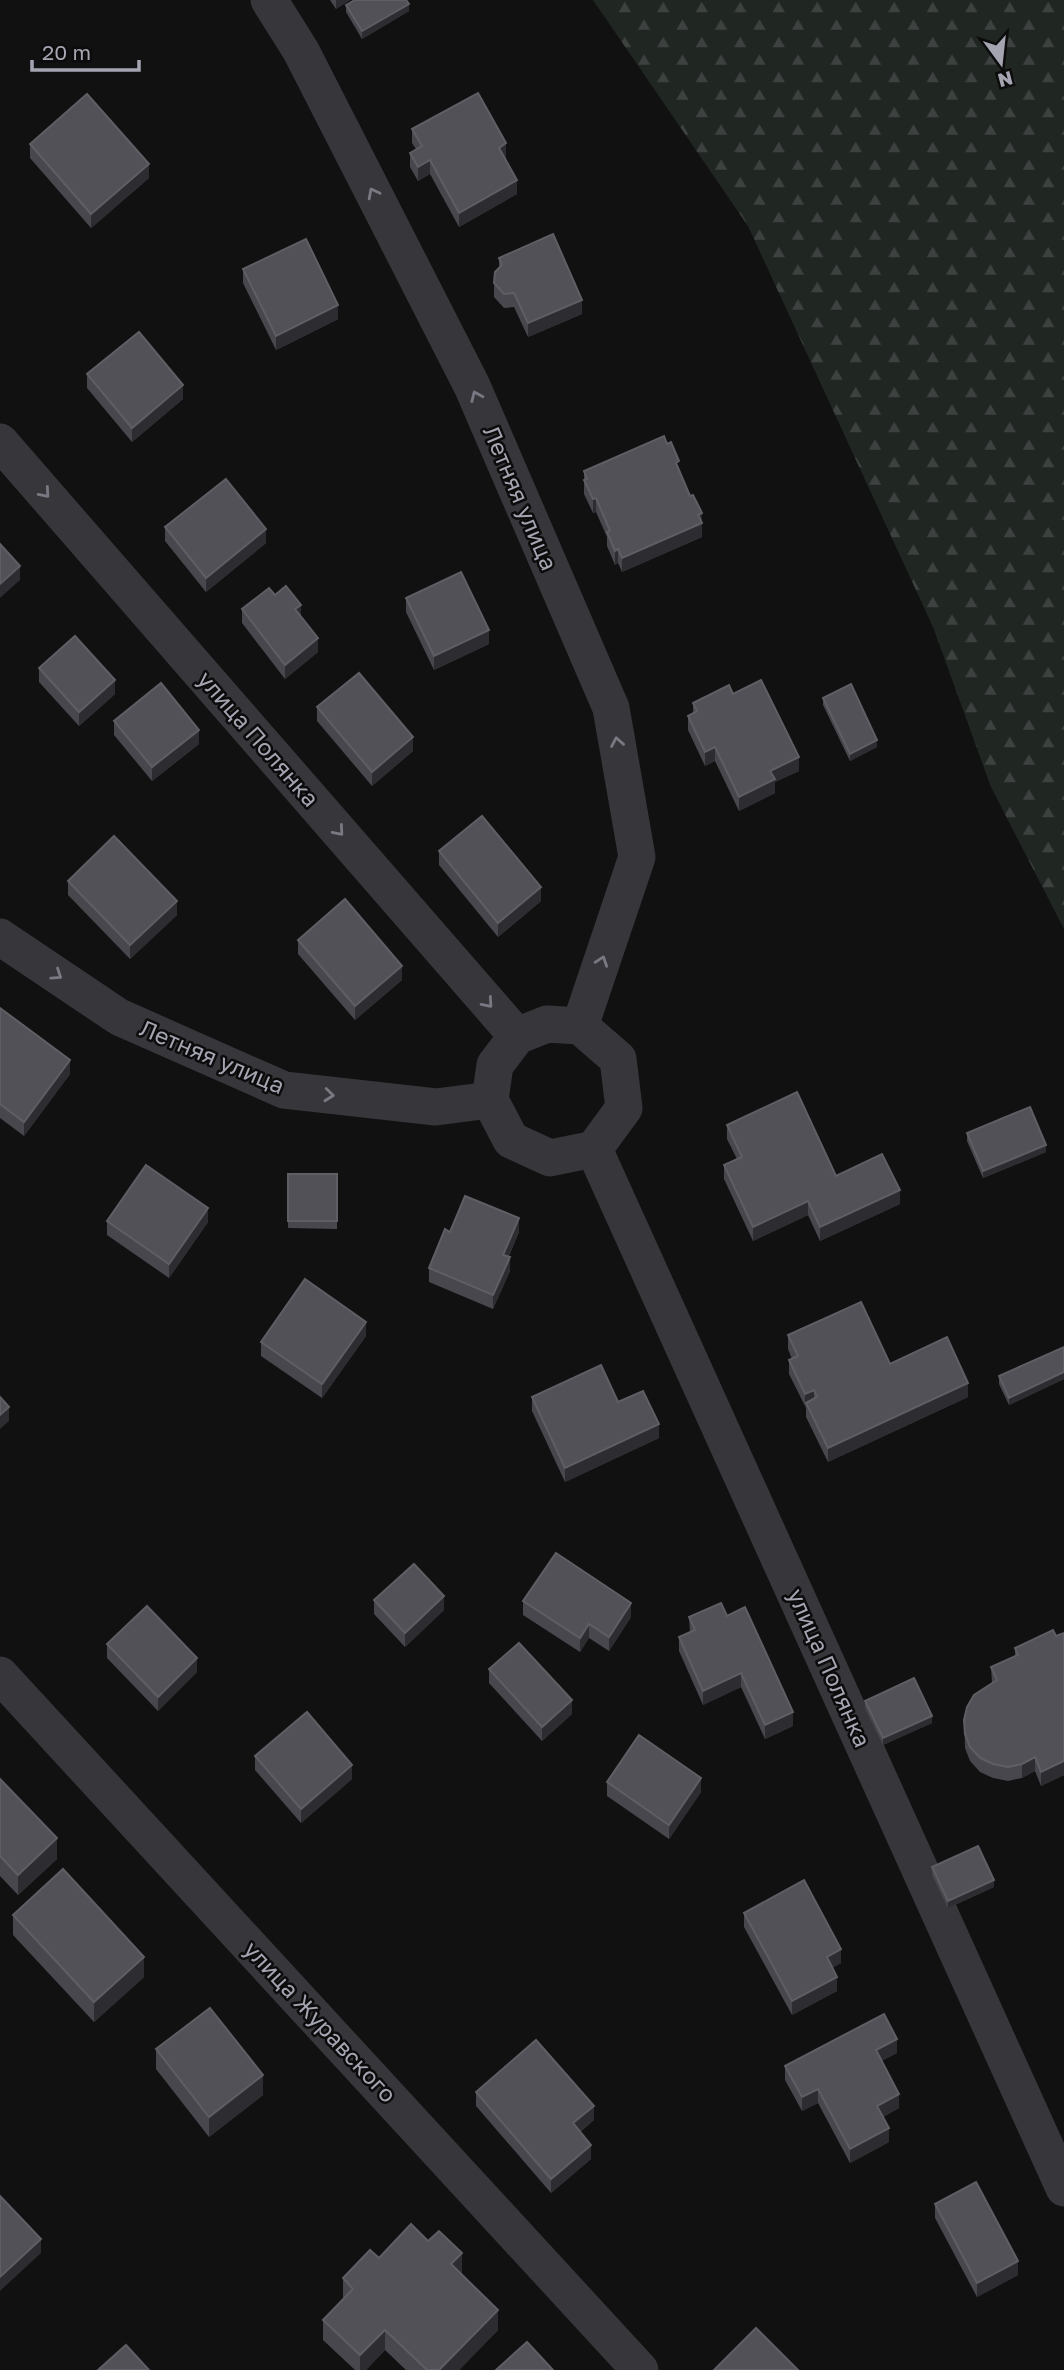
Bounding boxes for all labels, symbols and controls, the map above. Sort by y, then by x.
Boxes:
scale bar [32,28,138,72]
north arrow [966,28,1036,98]
text: 20 m [42,39,91,65]
text: N [996,67,1015,93]
one-way arrow [368,188,381,200]
one-way arrow [470,390,484,403]
street label: Летняя улица [478,421,564,574]
one-way arrow [37,485,49,498]
street label: улица Полянка [192,665,325,812]
one-way arrow [610,736,625,748]
one-way arrow [331,823,343,836]
one-way arrow [594,956,608,968]
one-way arrow [49,967,62,980]
one-way arrow [480,995,492,1008]
street label: Летняя улица [136,1013,289,1099]
one-way arrow [324,1087,335,1102]
street label: улица Полянка [782,1584,877,1751]
street label: улица Журавского [239,1935,403,2108]

